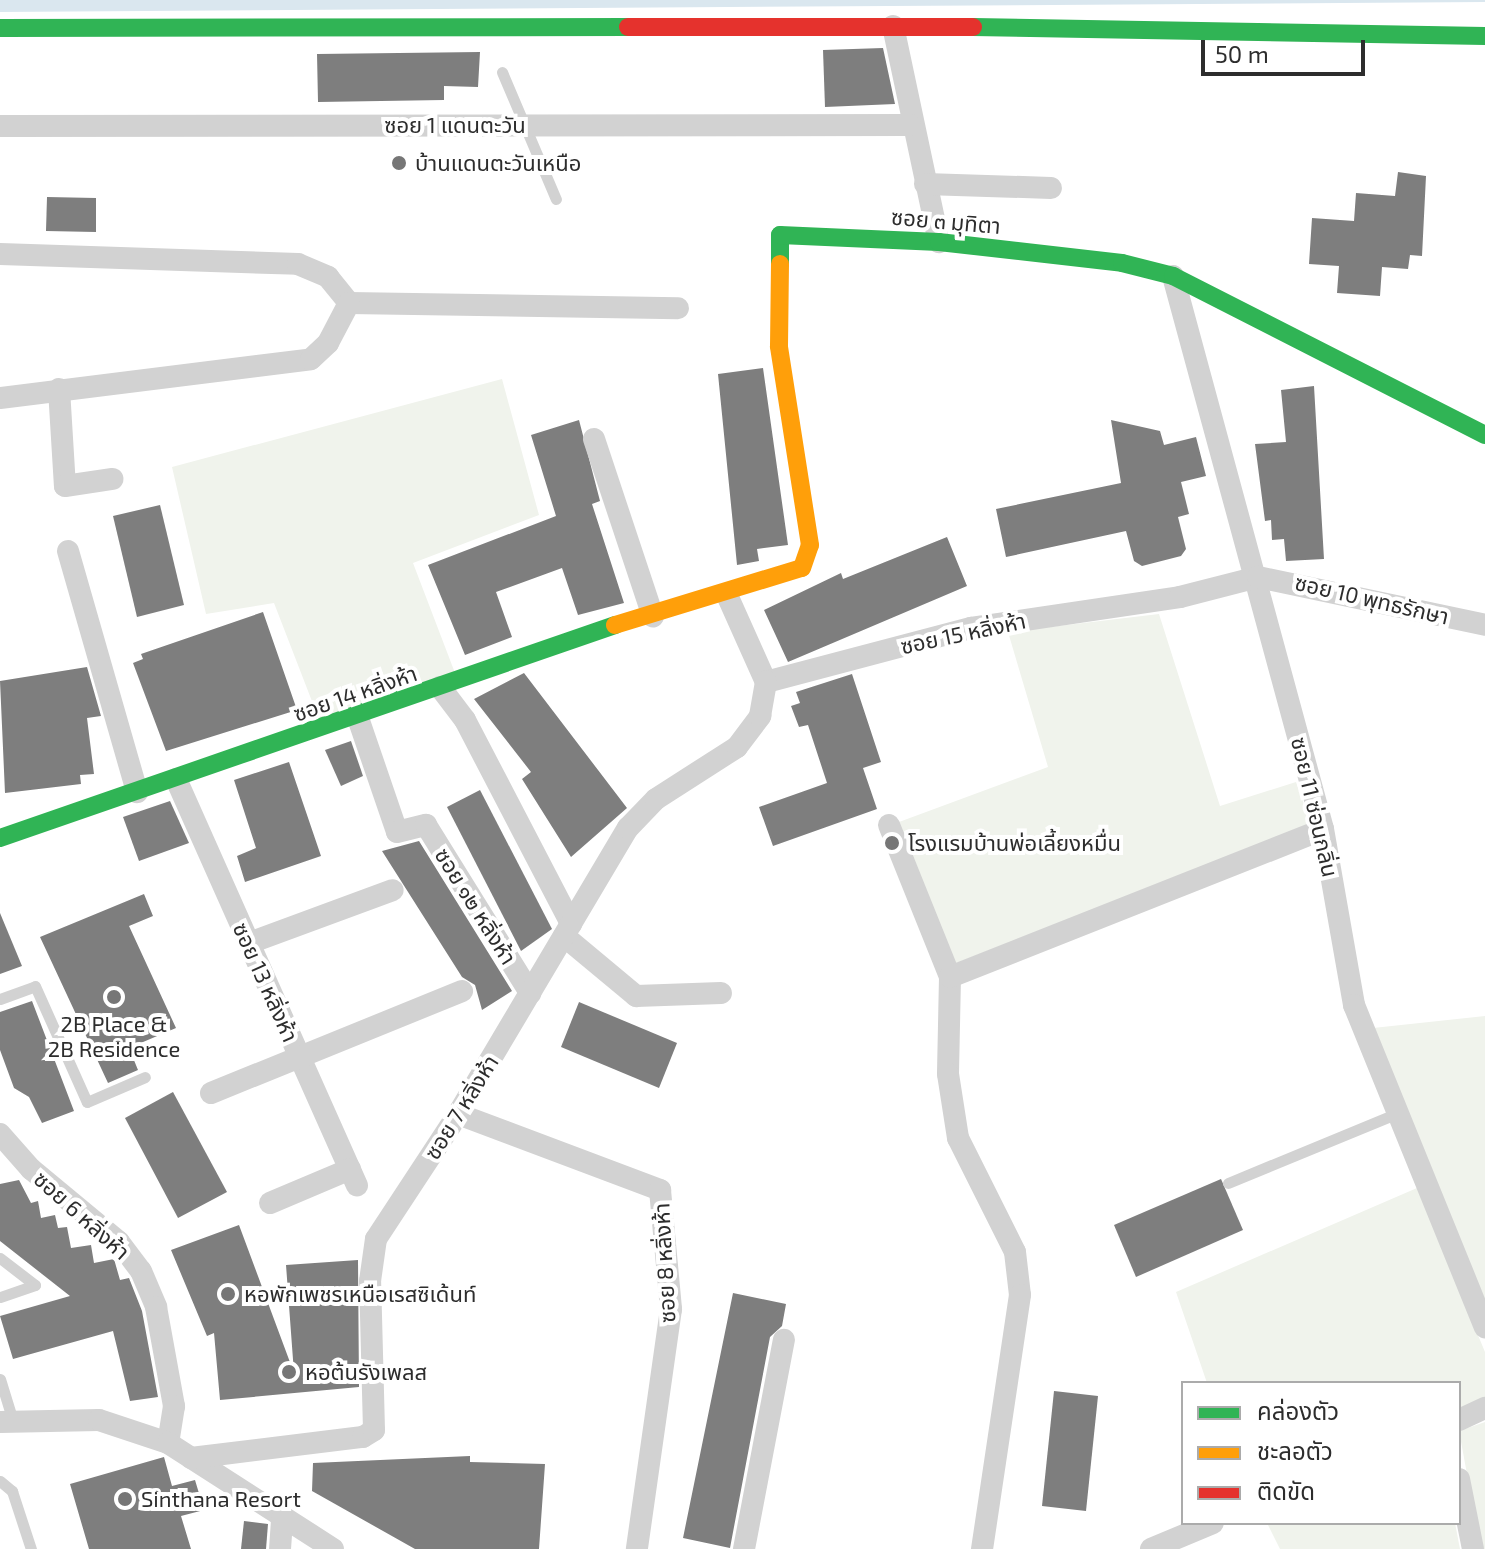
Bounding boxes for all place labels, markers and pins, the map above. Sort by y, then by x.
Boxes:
place label: บ้านแดนตะวันเหนือ [415,150,581,176]
marker: บ้านแดนตะวันเหนือ [390,154,408,172]
place label: โรงแรมบ้านพ่อเลี้ยงหมื่น [908,830,1121,856]
marker: โรงแรมบ้านพ่อเลี้ยงหมื่น [883,834,901,852]
marker: 2B Place & 2B Residence [105,988,123,1006]
place label: 2B Place & 2B Residence [48,1010,180,1062]
place label: หอพักเพชรเหนือเรสซิเด้นท์ [244,1281,476,1307]
marker: หอพักเพชรเหนือเรสซิเด้นท์ [219,1285,237,1303]
place label: หอต้นรังเพลส [305,1359,427,1385]
marker: หอต้นรังเพลส [280,1363,298,1381]
place label: Sinthana Resort [141,1486,301,1512]
marker: Sinthana Resort [116,1490,134,1508]

